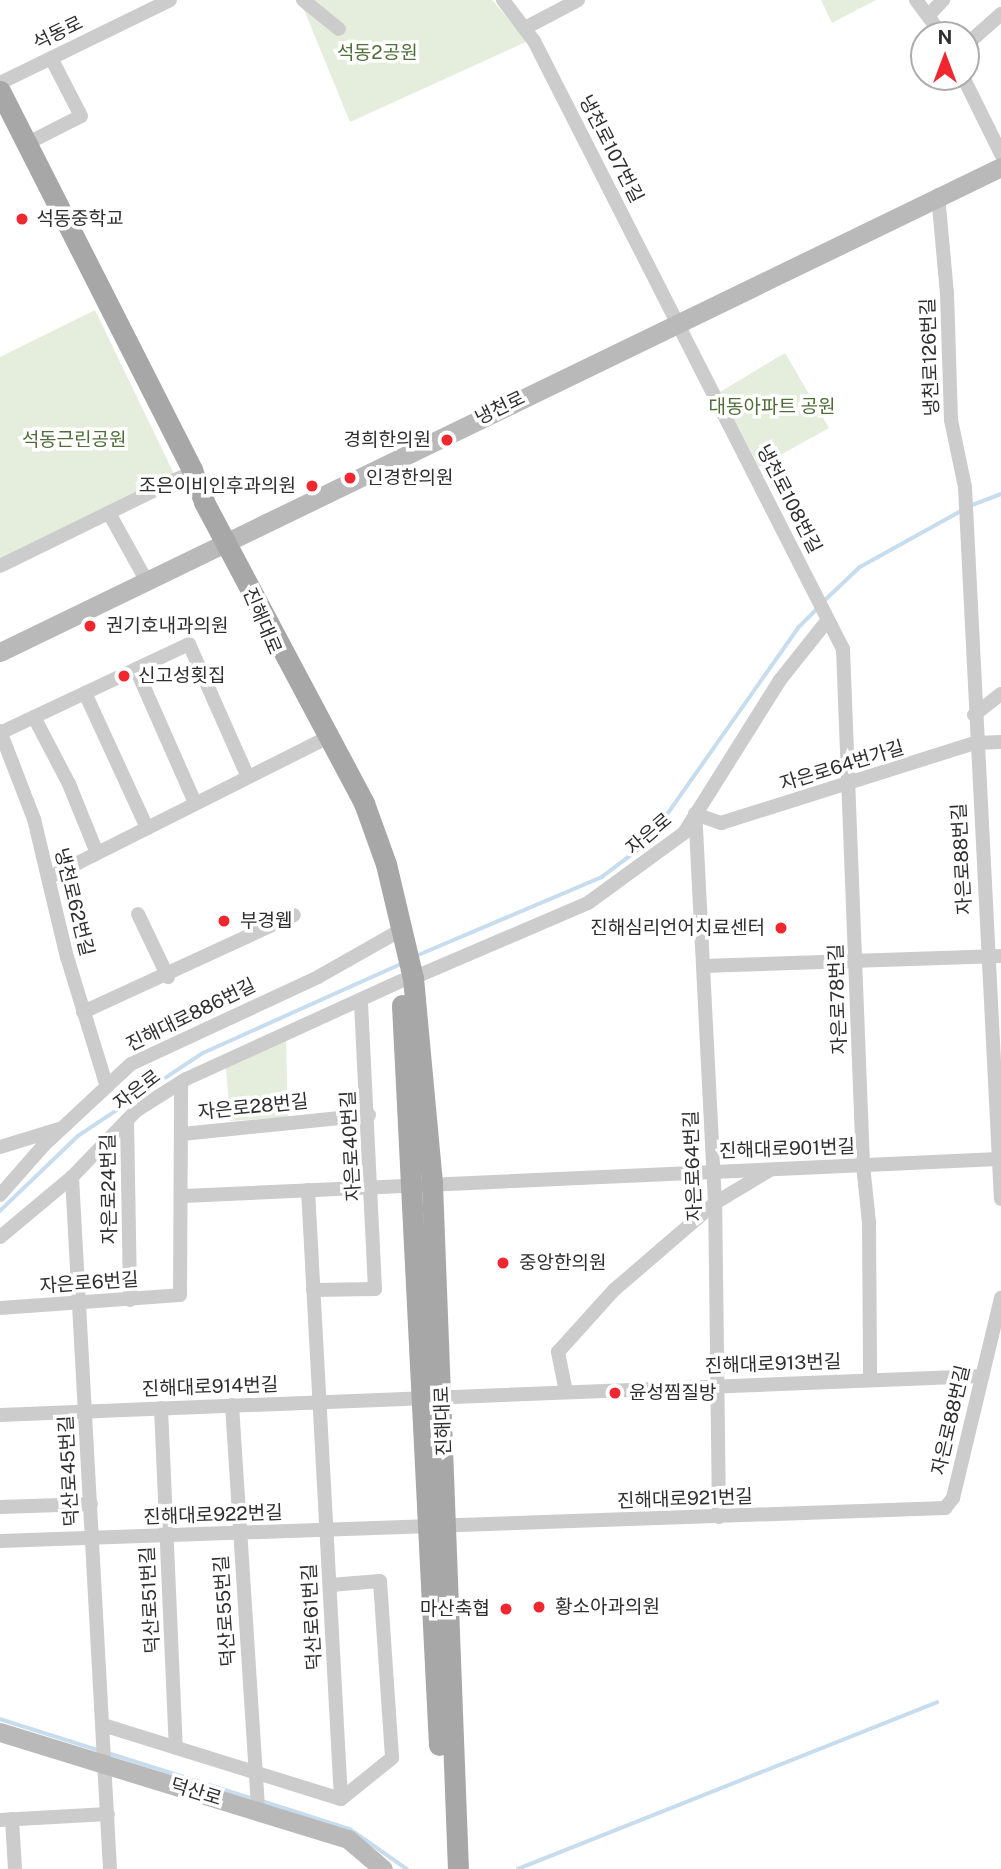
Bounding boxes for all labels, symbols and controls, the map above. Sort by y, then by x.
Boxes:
street label: 석동로 [29,11,87,55]
north arrow [910,21,980,91]
text: N [938,26,952,48]
park label: 석동2공원 [336,42,418,64]
street label: 냉천로107번길 [574,91,648,207]
place label: 석동중학교 [36,208,123,230]
marker: 석동중학교 [14,211,30,227]
street label: 냉천로126번길 [917,297,943,417]
street label: 냉천로 [471,386,529,430]
park label: 대동아파트 공원 [709,396,835,418]
park label: 석동근린공원 [22,429,126,451]
place label: 경희한의원 [344,429,431,451]
marker: 경희한의원 [437,430,457,450]
street label: 냉천로108번길 [752,441,826,557]
place label: 인경한의원 [366,467,453,489]
marker: 인경한의원 [340,468,360,488]
place label: 조은이비인후과의원 [139,475,296,497]
marker: 조은이비인후과의원 [302,476,322,496]
street label: 진해대로 [238,584,286,658]
place label: 권기호내과의원 [106,615,228,637]
marker: 권기호내과의원 [80,616,100,636]
place label: 신고성횟집 [138,665,225,687]
marker: 신고성횟집 [116,668,132,684]
street label: 자은로64번가길 [777,736,907,796]
street label: 자은로88번길 [948,803,976,915]
street label: 자은로 [622,808,676,860]
street label: 냉천로62번길 [50,846,98,958]
place label: 부경웹 [240,910,292,932]
marker: 부경웹 [214,911,234,931]
place label: 진해심리언어치료센터 [590,917,765,939]
marker: 진해심리언어치료센터 [771,918,791,938]
street label: 자은로78번길 [825,943,851,1055]
street label: 진해대로886번길 [123,974,259,1056]
street label: 자은로 [109,1065,165,1115]
street label: 자은로28번길 [197,1090,309,1124]
street label: 자은로40번길 [337,1090,365,1202]
street label: 자은로64번길 [680,1110,706,1222]
street label: 자은로24번길 [97,1133,121,1245]
street label: 진해대로901번길 [719,1135,855,1163]
place label: 중앙한의원 [519,1252,606,1274]
marker: 중앙한의원 [493,1253,513,1273]
street label: 자은로6번길 [39,1268,139,1298]
street label: 진해대로913번길 [704,1350,842,1378]
street label: 자은로88번길 [927,1363,975,1477]
street label: 진해대로914번길 [141,1373,279,1401]
place label: 윤성찜질방 [629,1382,716,1404]
marker: 윤성찜질방 [607,1385,623,1401]
street label: 진해대로 [430,1386,456,1456]
street label: 덕산로45번길 [55,1415,83,1527]
street label: 진해대로921번길 [617,1485,753,1513]
street label: 진해대로922번길 [143,1501,283,1529]
street label: 덕산로51번길 [136,1546,164,1654]
street label: 덕산로55번길 [210,1554,240,1668]
street label: 덕산로61번길 [298,1563,326,1671]
place label: 황소아과의원 [555,1596,660,1618]
marker: 황소아과의원 [529,1597,549,1617]
place label: 마산축협 [420,1598,490,1620]
marker: 마산축협 [496,1599,516,1619]
street label: 덕산로 [168,1773,224,1811]

